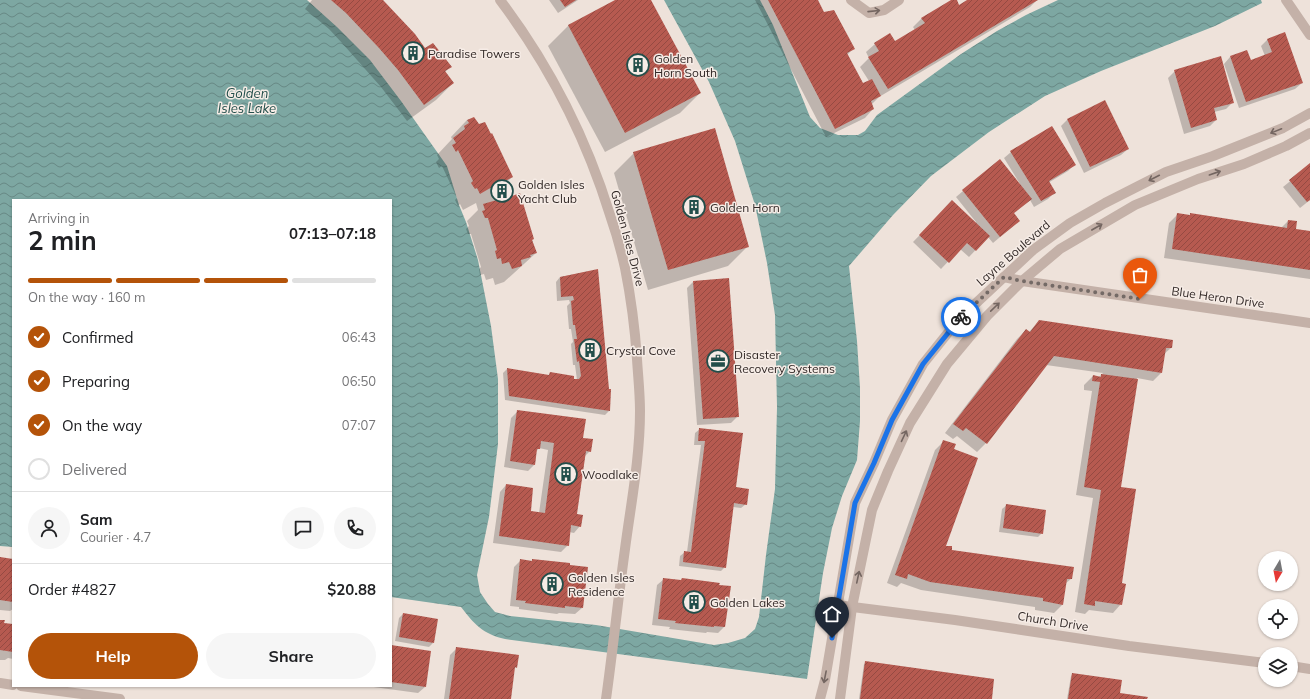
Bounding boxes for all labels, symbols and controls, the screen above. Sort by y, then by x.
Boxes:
one-way arrow [867,8,880,15]
building icon: Paradise Towers [400,40,426,66]
place label: Paradise Towers [428,46,520,61]
place label: Golden Horn South [654,51,717,80]
building icon: Golden Horn South [625,52,651,78]
water label: Golden Isles Lake [218,85,276,116]
one-way arrow [1270,128,1282,136]
one-way arrow [1208,169,1220,177]
one-way arrow [1149,175,1161,182]
place label: Golden Isles Yacht Club [517,177,585,206]
building icon: Golden Isles Yacht Club [489,178,515,204]
street label: Golden Isles Drive [608,188,648,288]
building icon: Golden Horn [681,194,707,220]
place label: Golden Horn [710,200,780,215]
text: Arriving in [28,210,90,226]
street label: Layne Boulevard [973,217,1053,289]
one-way arrow [1091,223,1103,231]
text: 2 min [28,224,97,257]
text: 07:13–07:18 [289,224,376,243]
pin [1123,258,1157,299]
icon: bag [1129,264,1151,286]
street label: Blue Heron Drive [1171,283,1265,311]
text: On the way · 160 m [28,289,145,305]
courier [941,297,981,337]
one-way arrow [990,303,1001,312]
icon: bike [950,306,972,328]
icon: check [28,326,50,348]
text: Confirmed [62,328,133,347]
text: 06:43 [342,329,376,345]
building icon: Crystal Cove [577,337,603,363]
place label: Crystal Cove [606,343,676,358]
place label: Disaster Recovery Systems [734,347,835,376]
office icon: Disaster Recovery Systems [705,348,731,374]
icon: check [28,370,50,392]
text: Preparing [62,372,130,391]
text: 06:50 [342,373,376,389]
icon: check [28,414,50,436]
text: On the way [62,416,142,435]
text: 07:07 [342,417,376,433]
one-way arrow [901,430,908,442]
text: Delivered [62,460,127,479]
building icon: Woodlake [553,461,579,487]
place label: Woodlake [582,467,638,482]
button: person [28,507,70,549]
button: chat [282,507,324,549]
button: phone [334,507,376,549]
text: Sam [80,510,112,529]
text: Courier · 4.7 [80,529,151,545]
north arrow [1258,551,1298,591]
map controls [1258,551,1298,687]
place label: Golden Isles Residence [568,570,635,599]
building icon: Golden Isles Residence [539,571,565,597]
one-way arrow [855,571,863,584]
text: Order #4827 [28,580,116,599]
text: $20.88 [327,580,376,599]
building icon: Golden Lakes [681,589,707,615]
place label: Golden Lakes [710,595,785,610]
pin [815,597,849,638]
button: locate [1258,599,1298,639]
icon: home [821,603,843,625]
street label: Church Drive [1016,608,1090,634]
button: Help [28,633,198,679]
button: Share [206,633,376,679]
button: layers [1258,647,1298,687]
one-way arrow [821,671,829,684]

